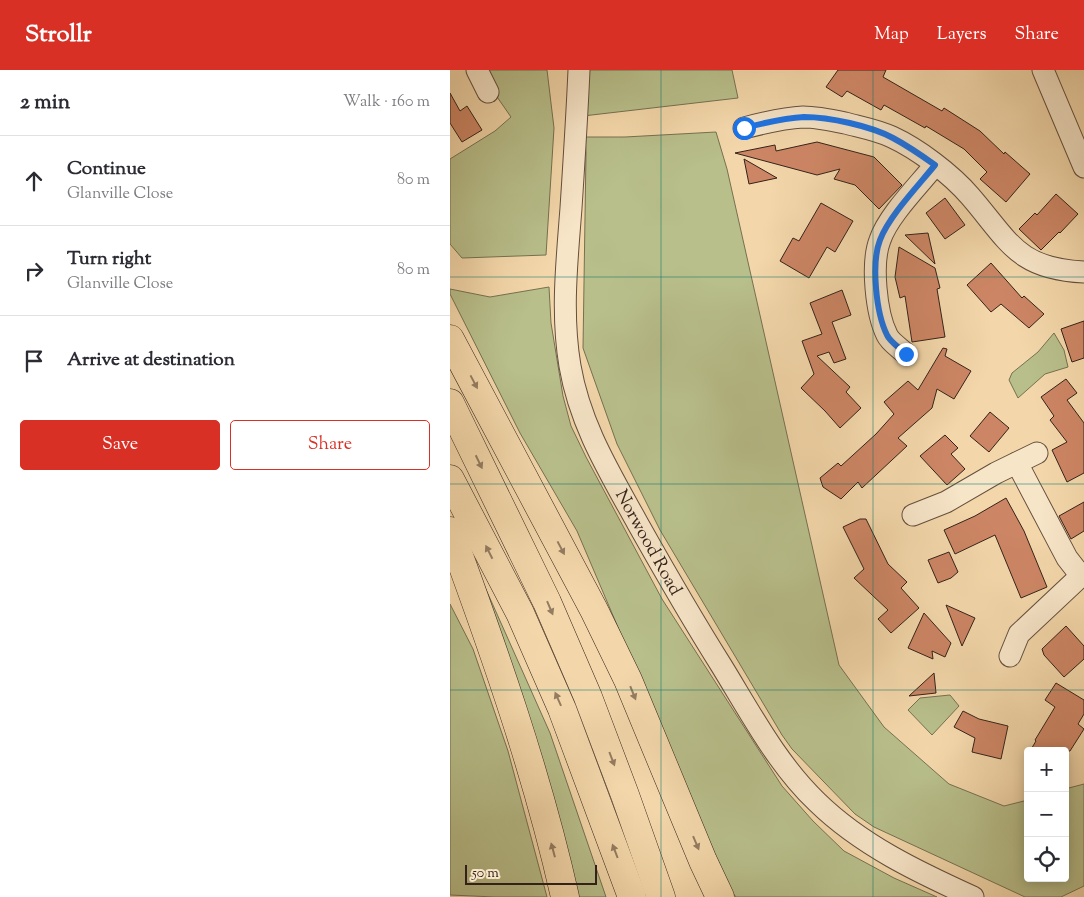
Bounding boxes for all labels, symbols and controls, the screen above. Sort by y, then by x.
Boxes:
text: Strollr [25,18,92,52]
text: Map [874,22,909,48]
text: Layers [937,22,987,48]
text: Share [1015,22,1059,48]
text: 2 min [20,88,70,118]
text: Walk · 160 m [343,91,430,114]
route start [733,117,756,140]
text: Continue [67,156,146,183]
icon: ahead [20,167,48,195]
text: 80 m [397,169,430,192]
text: Glanville Close [67,183,173,206]
text: Turn right [67,246,151,273]
icon: right [20,257,48,285]
text: 80 m [397,259,430,282]
text: Glanville Close [67,273,173,296]
route end [895,343,918,366]
icon: arrive [20,347,48,375]
text: Arrive at destination [67,347,235,374]
one-way arrow [470,375,478,389]
button: Save [20,420,220,470]
button: Share [230,420,430,470]
one-way arrow [475,455,483,469]
street label: Norwood Road [607,485,687,601]
one-way arrow [557,540,565,555]
one-way arrow [485,545,493,559]
one-way arrow [546,601,554,615]
one-way arrow [630,686,638,700]
one-way arrow [553,692,561,706]
map controls [1024,747,1069,882]
button: + [1024,747,1069,792]
one-way arrow [608,751,616,766]
button: − [1024,792,1069,837]
one-way arrow [692,836,700,850]
button: locate [1024,837,1069,882]
one-way arrow [549,842,557,857]
one-way arrow [611,843,619,858]
scale bar [465,862,598,885]
text: 50 m [472,864,499,884]

